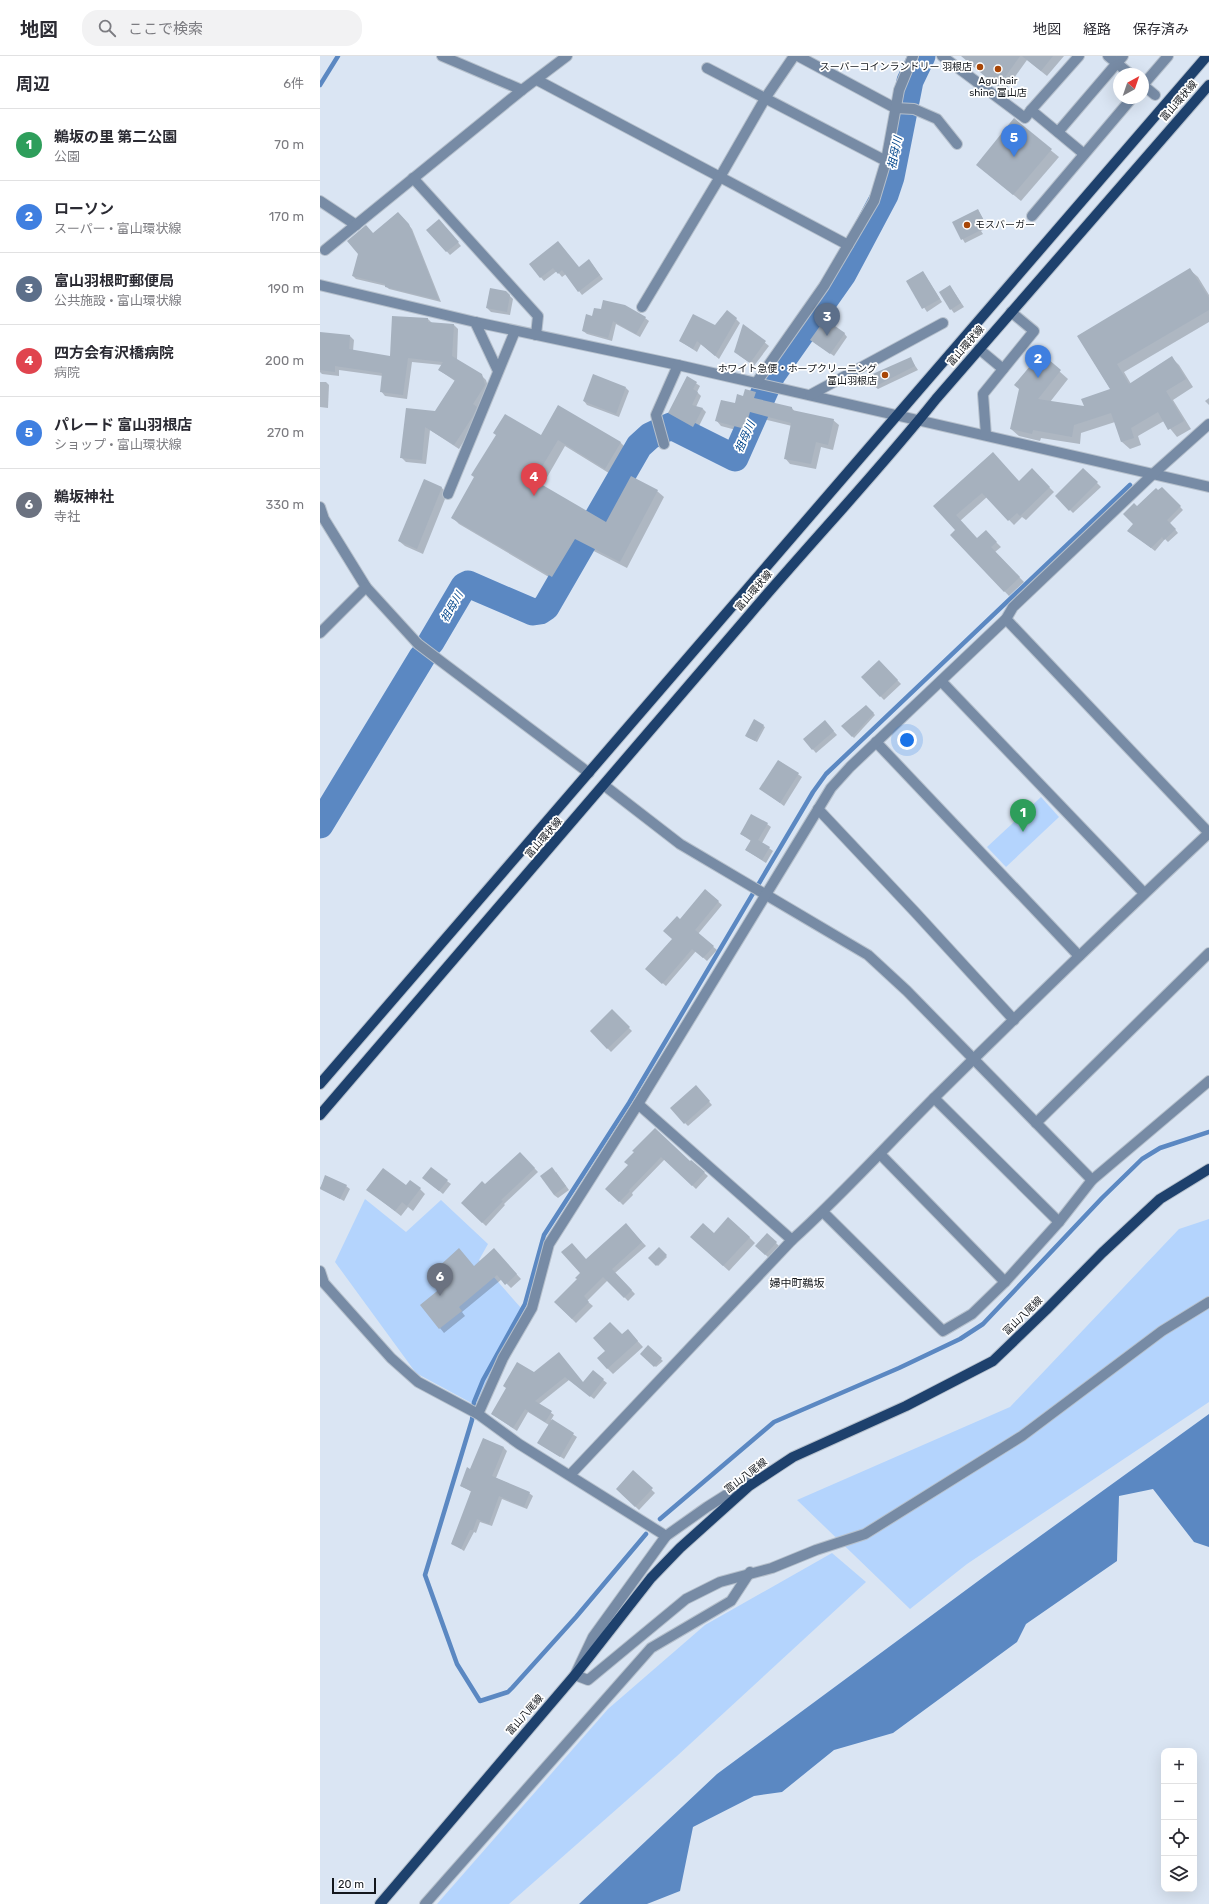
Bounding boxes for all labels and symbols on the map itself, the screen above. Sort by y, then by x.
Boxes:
place label: スーパーコインランドリー 羽根店 [820,61,972,73]
marker: スーパーコインランドリー 羽根店 [975,62,985,72]
marker: Agu hair shine 富山店 [993,64,1003,74]
north arrow [1113,68,1149,104]
place label: Agu hair shine 富山店 [969,75,1027,99]
street label: 富山環状線 [1158,78,1200,124]
pin: 5 [1001,124,1027,157]
water label: 祖母川 [885,135,905,170]
place label: モスバーガー [975,219,1035,231]
marker: モスバーガー [962,220,972,230]
pin: 3 [814,303,840,336]
street label: 富山環状線 [945,323,987,369]
pin: 2 [1025,345,1051,378]
place label: ホワイト急便・ホープクリーニング 富山羽根店 [718,363,877,387]
marker: ホワイト急便・ホープクリーニング 富山羽根店 [880,370,890,380]
water label: 祖母川 [732,418,758,455]
pin: 4 [521,463,547,496]
street label: 富山環状線 [733,568,775,614]
water label: 祖母川 [438,589,466,625]
your location [897,730,917,750]
pin: 1 [1010,799,1036,832]
street label: 富山環状線 [523,815,565,861]
pin: 6 [427,1263,453,1296]
district label: 婦中町鵜坂 [770,1277,825,1290]
street label: 富山八尾線 [1001,1294,1045,1338]
street label: 富山八尾線 [722,1456,770,1496]
street label: 富山八尾線 [504,1692,546,1738]
scale bar [332,1876,376,1895]

